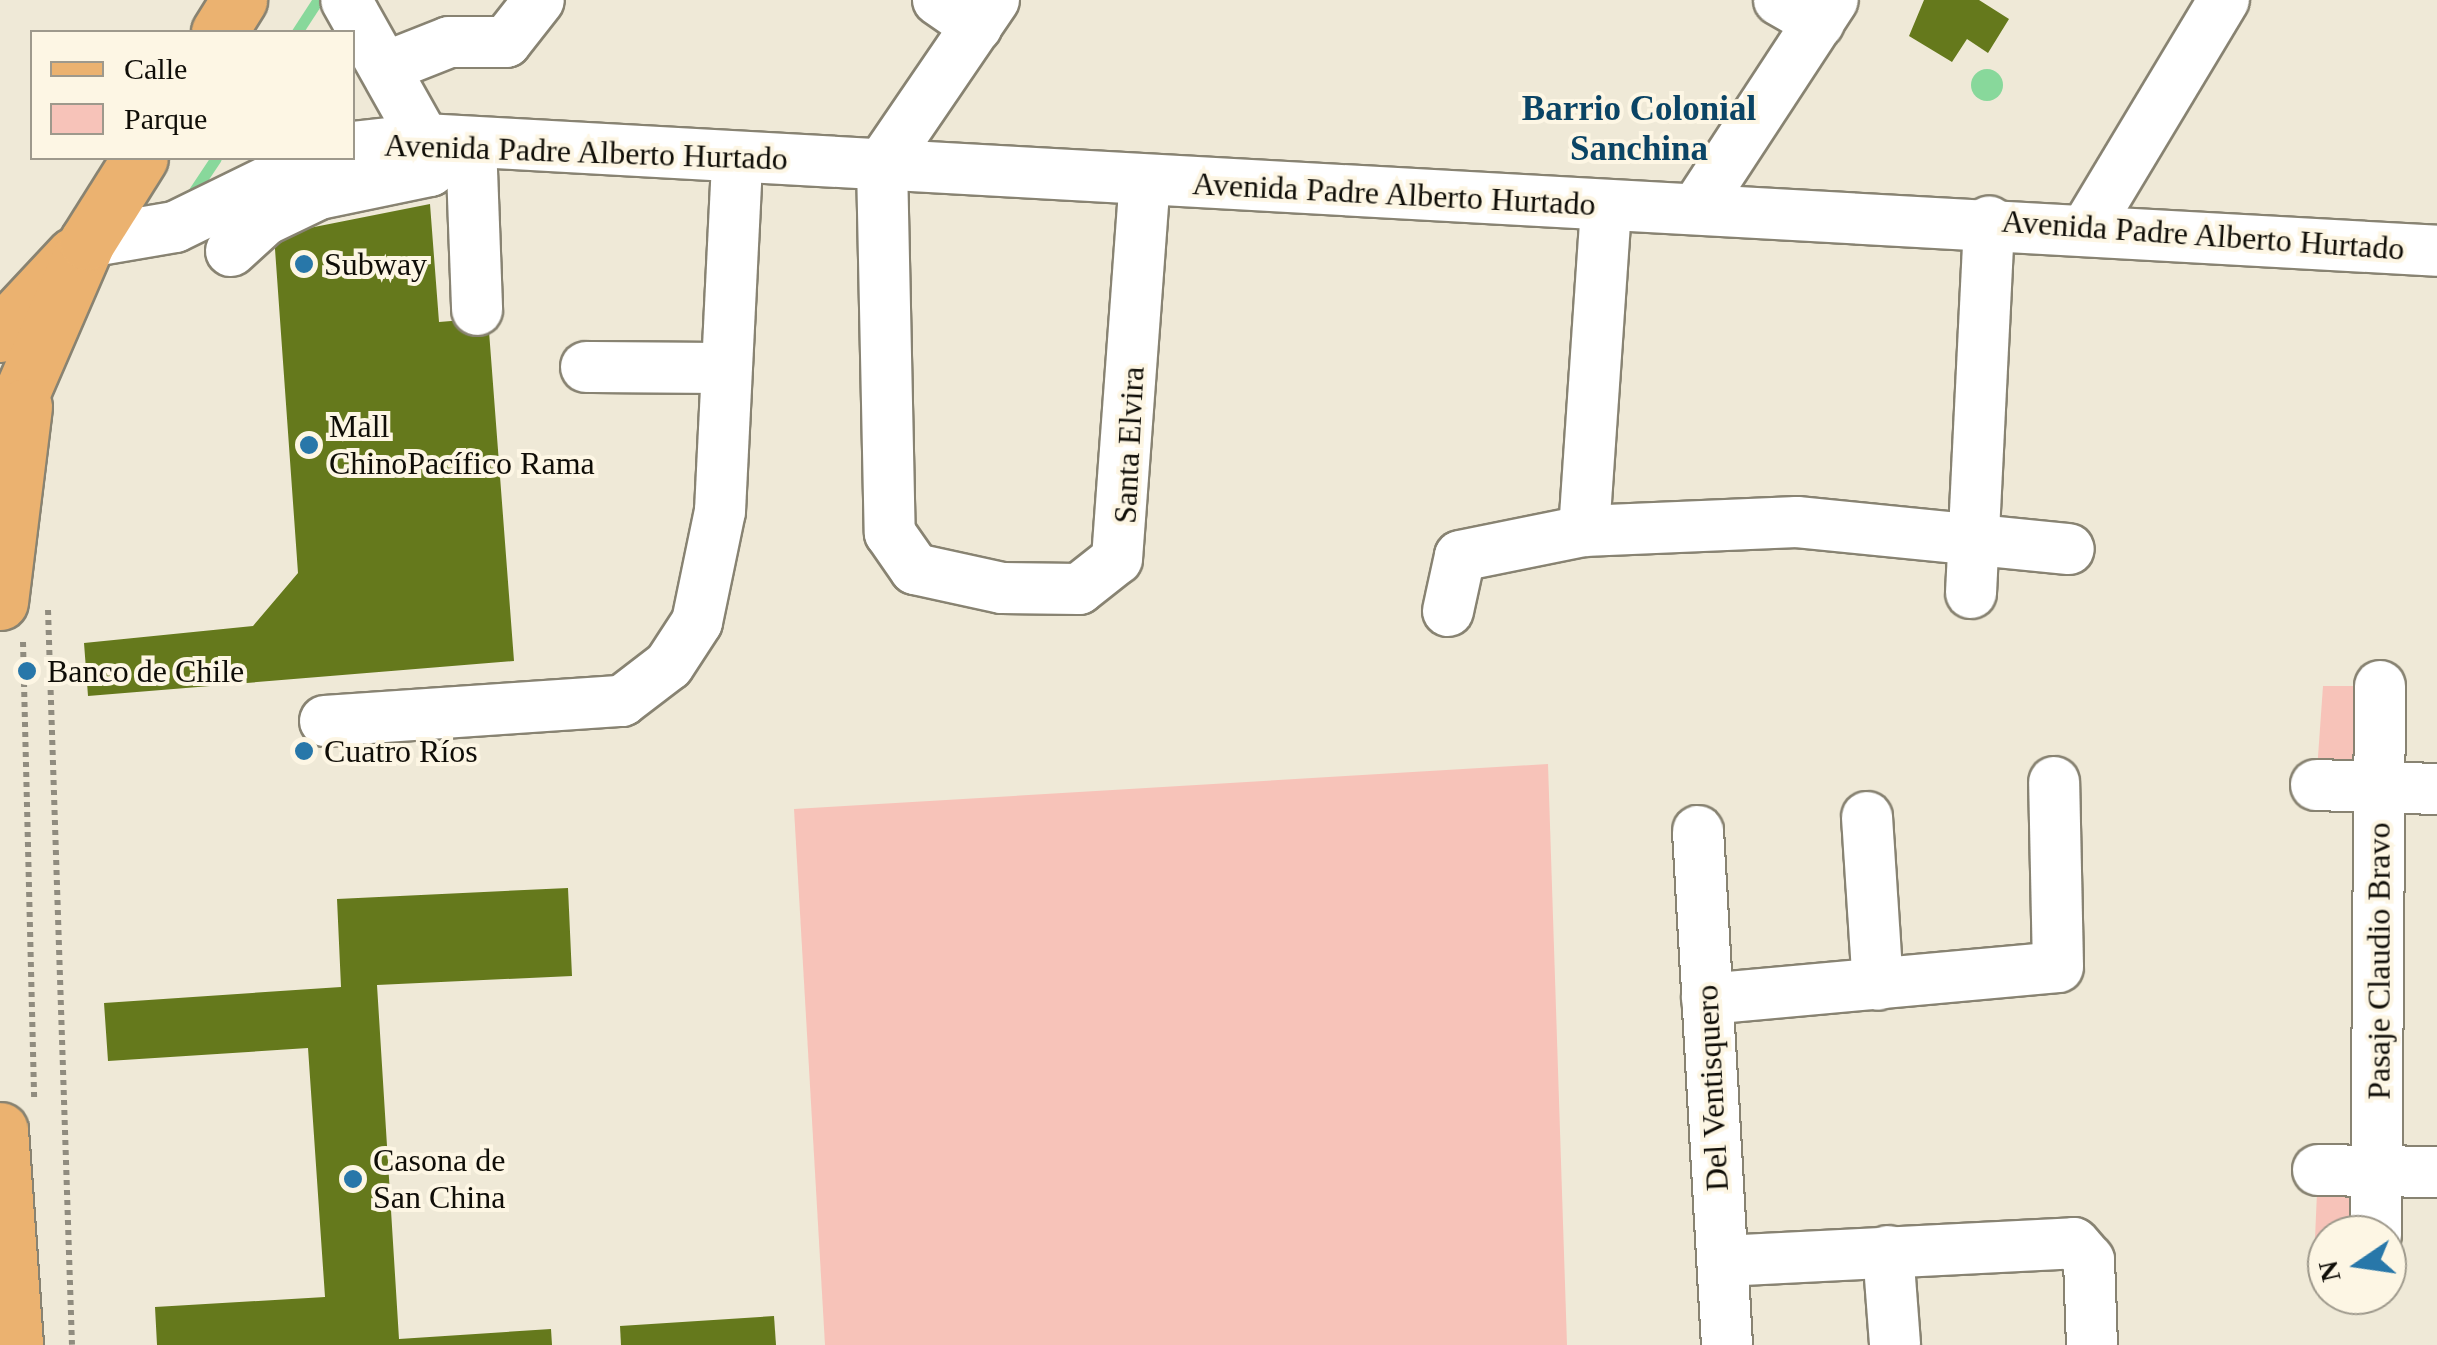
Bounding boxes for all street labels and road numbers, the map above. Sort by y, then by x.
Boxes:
street label: Avenida Padre Alberto Hurtado [383,126,789,178]
street label: Avenida Padre Alberto Hurtado [1191,164,1597,224]
street label: Avenida Padre Alberto Hurtado [1999,202,2407,268]
street label: Santa Elvira [1106,365,1152,525]
street label: Pasaje Claudio Bravo [2360,822,2398,1100]
street label: Del Ventisquero [1687,984,1737,1192]

